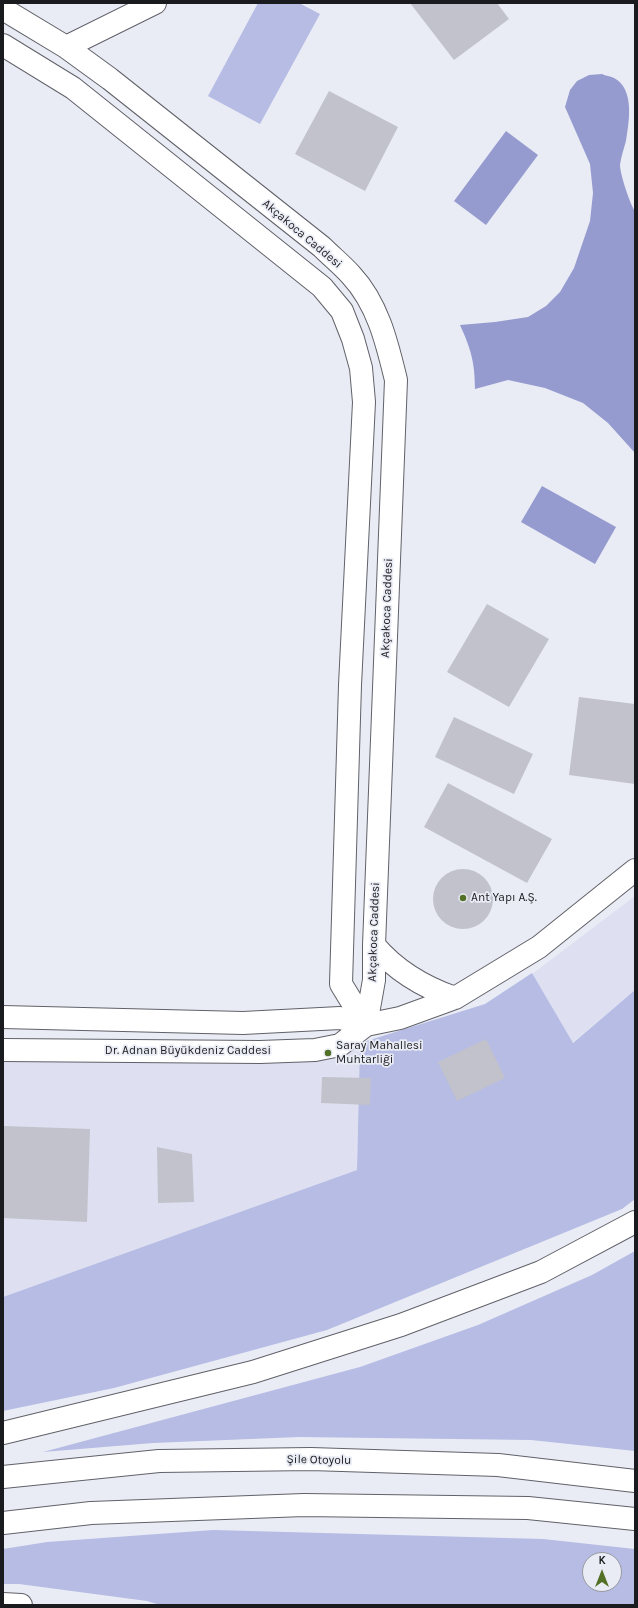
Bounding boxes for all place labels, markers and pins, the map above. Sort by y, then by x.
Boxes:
place label: Ant Yapı A.Ş. [471,891,537,905]
marker: Ant Yapı A.Ş. [458,893,468,903]
place label: Saray Mahallesi Muhtarliği [336,1039,423,1067]
marker: Saray Mahallesi Muhtarliği [323,1048,333,1058]

